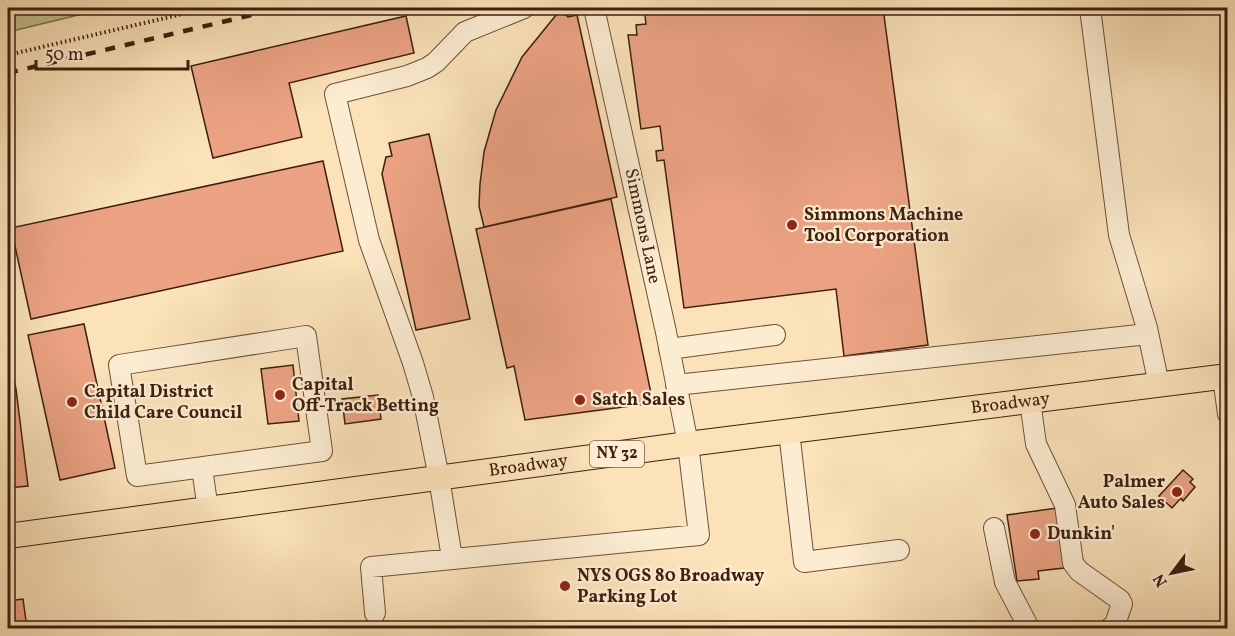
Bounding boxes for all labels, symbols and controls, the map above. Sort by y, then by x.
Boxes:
scale bar [36,33,188,71]
text: 50 m [45,43,84,68]
street label: Simmons Lane [618,166,666,286]
place label: Simmons Machine Tool Corporation [804,203,963,249]
marker: Simmons Machine Tool Corporation [785,218,799,232]
place label: Capital Off-Track Betting [292,373,439,419]
place label: Capital District Child Care Council [84,380,242,426]
street label: Broadway [969,386,1052,421]
marker: Capital Off-Track Betting [273,388,287,402]
place label: Satch Sales [592,388,685,413]
marker: Satch Sales [573,393,587,407]
marker: Capital District Child Care Council [65,395,79,409]
road number: NY 32 [590,441,644,467]
street label: Broadway [487,448,570,483]
place label: Palmer Auto Sales [1078,470,1165,516]
marker: Palmer Auto Sales [1170,485,1184,499]
place label: Dunkin' [1047,522,1115,547]
marker: Dunkin' [1028,527,1042,541]
north arrow [1142,543,1202,603]
place label: NYS OGS 80 Broadway Parking Lot [577,564,764,610]
text: N [1148,569,1173,591]
marker: NYS OGS 80 Broadway Parking Lot [558,579,572,593]

